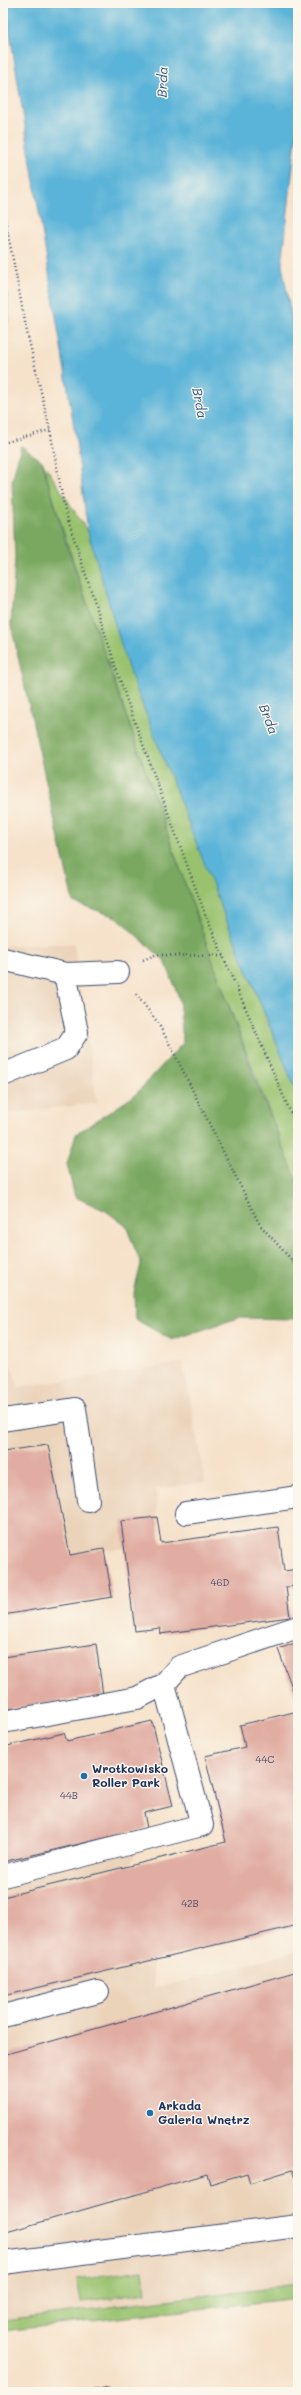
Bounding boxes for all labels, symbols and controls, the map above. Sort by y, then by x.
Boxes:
water label: Brda [152,66,171,98]
water label: Brda [189,386,212,420]
water label: Brda [256,701,283,736]
house number: 46D [211,1575,230,1589]
house number: 44C [256,1752,274,1766]
place label: Wrotkowisko Roller Park [92,1760,168,1790]
marker: Wrotkowisko Roller Park [79,1771,89,1781]
house number: 44B [60,1788,78,1802]
house number: 42B [181,1896,199,1910]
place label: Arkada Galeria Wnętrz [158,2097,250,2127]
marker: Arkada Galeria Wnętrz [145,2108,155,2118]

